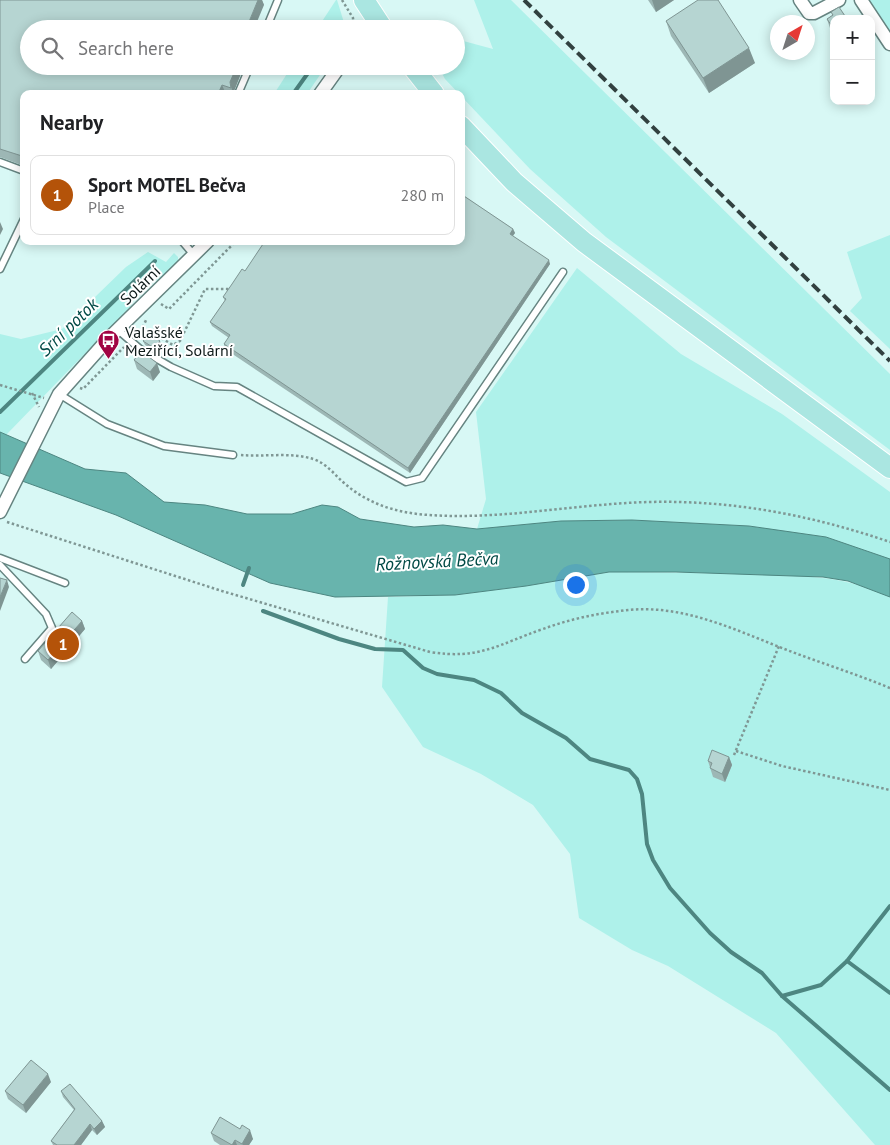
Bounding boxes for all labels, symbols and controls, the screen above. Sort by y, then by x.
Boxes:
north arrow [770,15,815,60]
map controls [830,15,875,105]
button: + [830,15,875,60]
search box [20,20,465,75]
icon: search [38,34,66,62]
text: Search here [78,36,174,60]
button: − [830,60,875,105]
text: Nearby [40,109,103,136]
text: Sport MOTEL Bečva [88,173,246,197]
text: 1 [52,185,62,205]
text: 280 m [401,185,444,205]
text: Place [88,197,125,217]
street label: Solární [116,261,164,309]
water label: Srní potok [33,292,103,361]
place label: Valašské Meziřící, Solární [124,322,233,360]
bus stop icon: Valašské Meziřící, Solární [97,329,121,360]
water label: Rožnovská Bečva [375,546,499,576]
your location [563,572,589,598]
pin: 1 [47,625,79,663]

